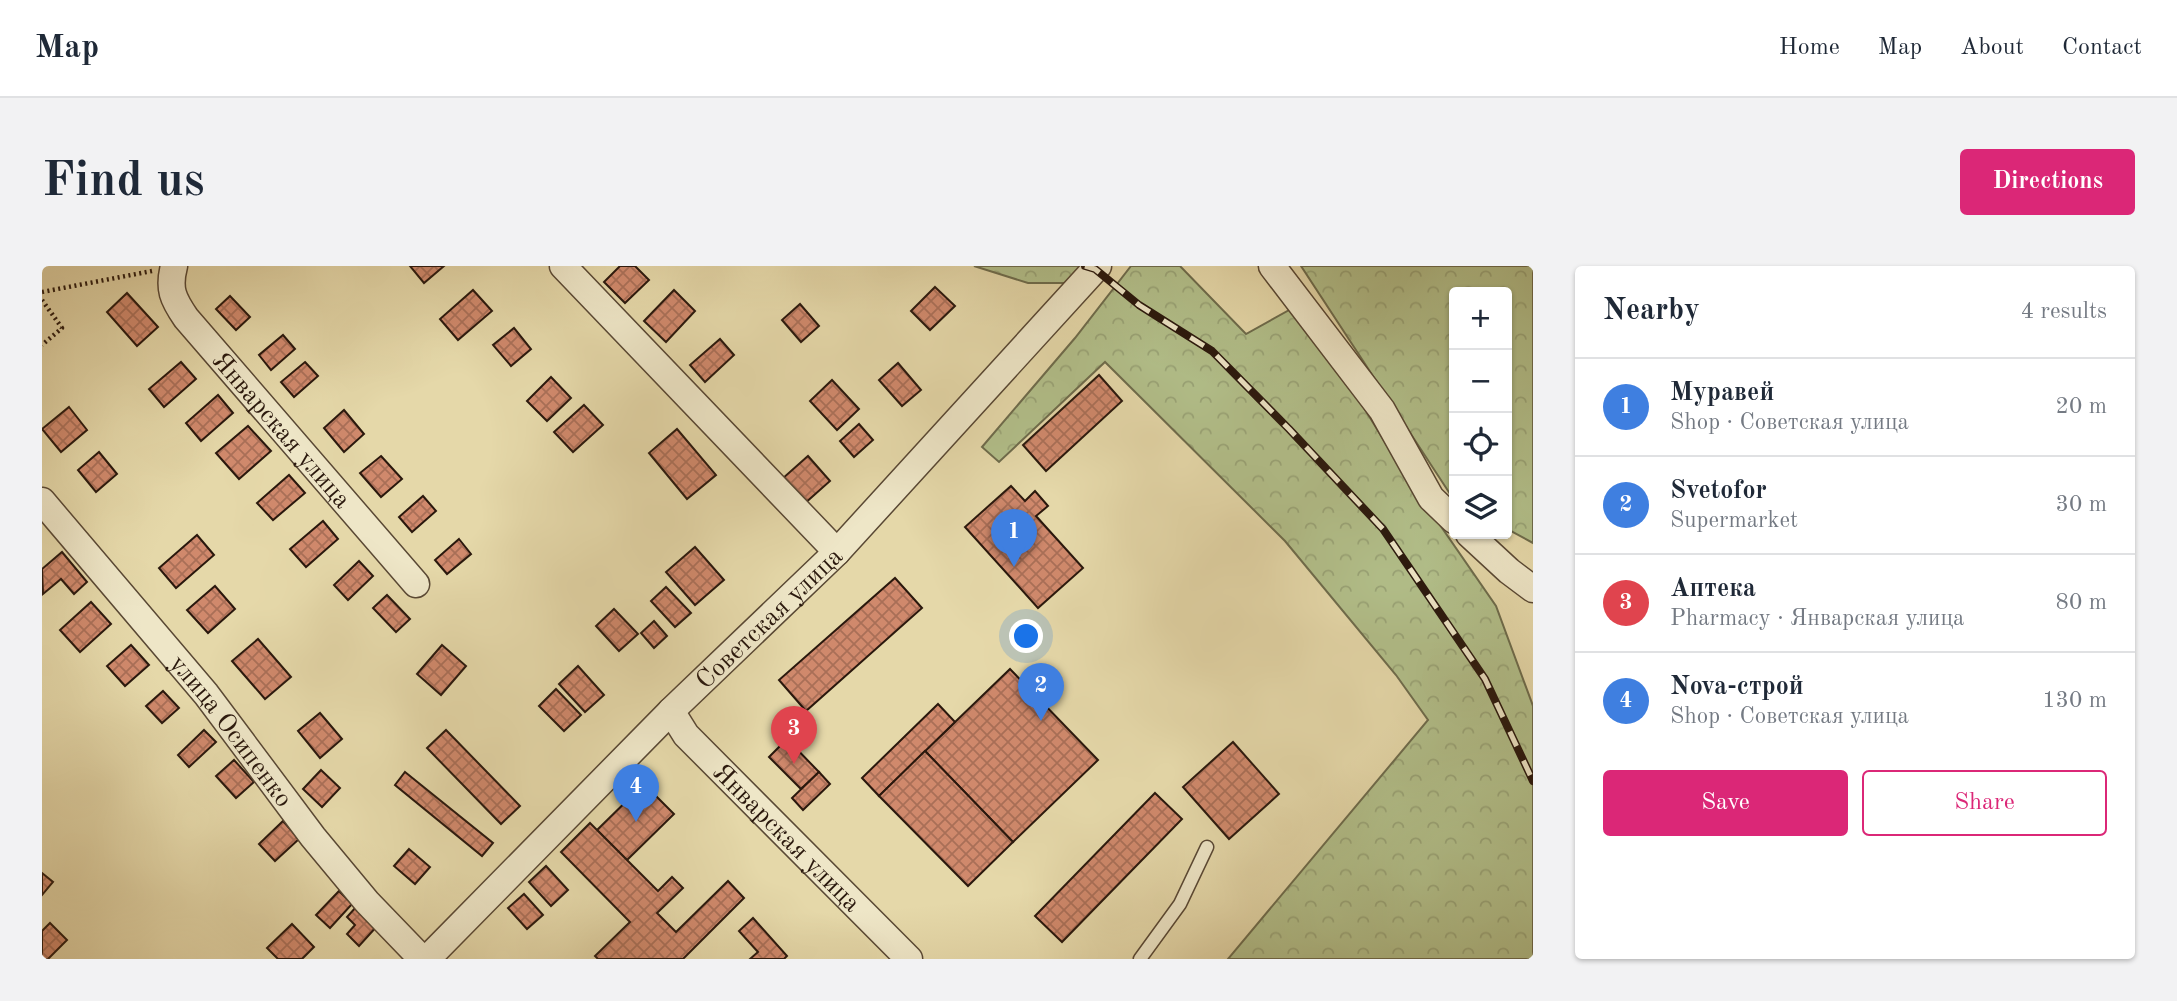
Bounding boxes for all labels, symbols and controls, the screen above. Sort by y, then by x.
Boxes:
text: Map [35,32,99,65]
text: Home [1779,36,1840,60]
text: Map [1878,36,1922,60]
text: About [1960,36,2024,60]
text: Contact [2062,36,2142,60]
button: Directions [1960,149,2135,215]
text: Find us [42,158,205,207]
map controls [1449,287,1512,539]
button: + [1449,287,1512,350]
text: Nearby [1603,296,1700,326]
text: 4 results [2021,300,2107,323]
street label: Январская улица [206,348,355,514]
button: − [1449,350,1512,413]
text: Муравей [1670,380,1774,406]
text: 1 [1619,395,1633,418]
text: 20 m [2056,395,2107,418]
text: Shop · Советская улица [1670,411,1909,434]
button: locate [1449,413,1512,476]
button: layers [1449,476,1512,539]
text: Svetofor [1670,478,1767,504]
text: 2 [1619,493,1633,516]
text: 30 m [2056,493,2107,516]
pin: 1 [991,509,1037,567]
text: Supermarket [1670,509,1798,532]
street label: Советская улица [692,543,848,695]
text: Аптека [1670,576,1756,602]
text: 3 [1619,591,1633,614]
text: 80 m [2056,591,2107,614]
text: Pharmacy · Январская улица [1670,607,1964,630]
your location [1009,619,1043,653]
street label: улица Осипенко [164,651,297,812]
pin: 2 [1018,663,1064,721]
text: Nova-строй [1670,674,1804,700]
text: 4 [1619,689,1633,712]
text: 130 m [2042,689,2107,712]
text: Shop · Советская улица [1670,705,1909,728]
pin: 3 [771,706,817,764]
street label: Январская улица [707,759,865,917]
pin: 4 [613,764,659,822]
button: Save [1603,770,1848,836]
button: Share [1862,770,2107,836]

